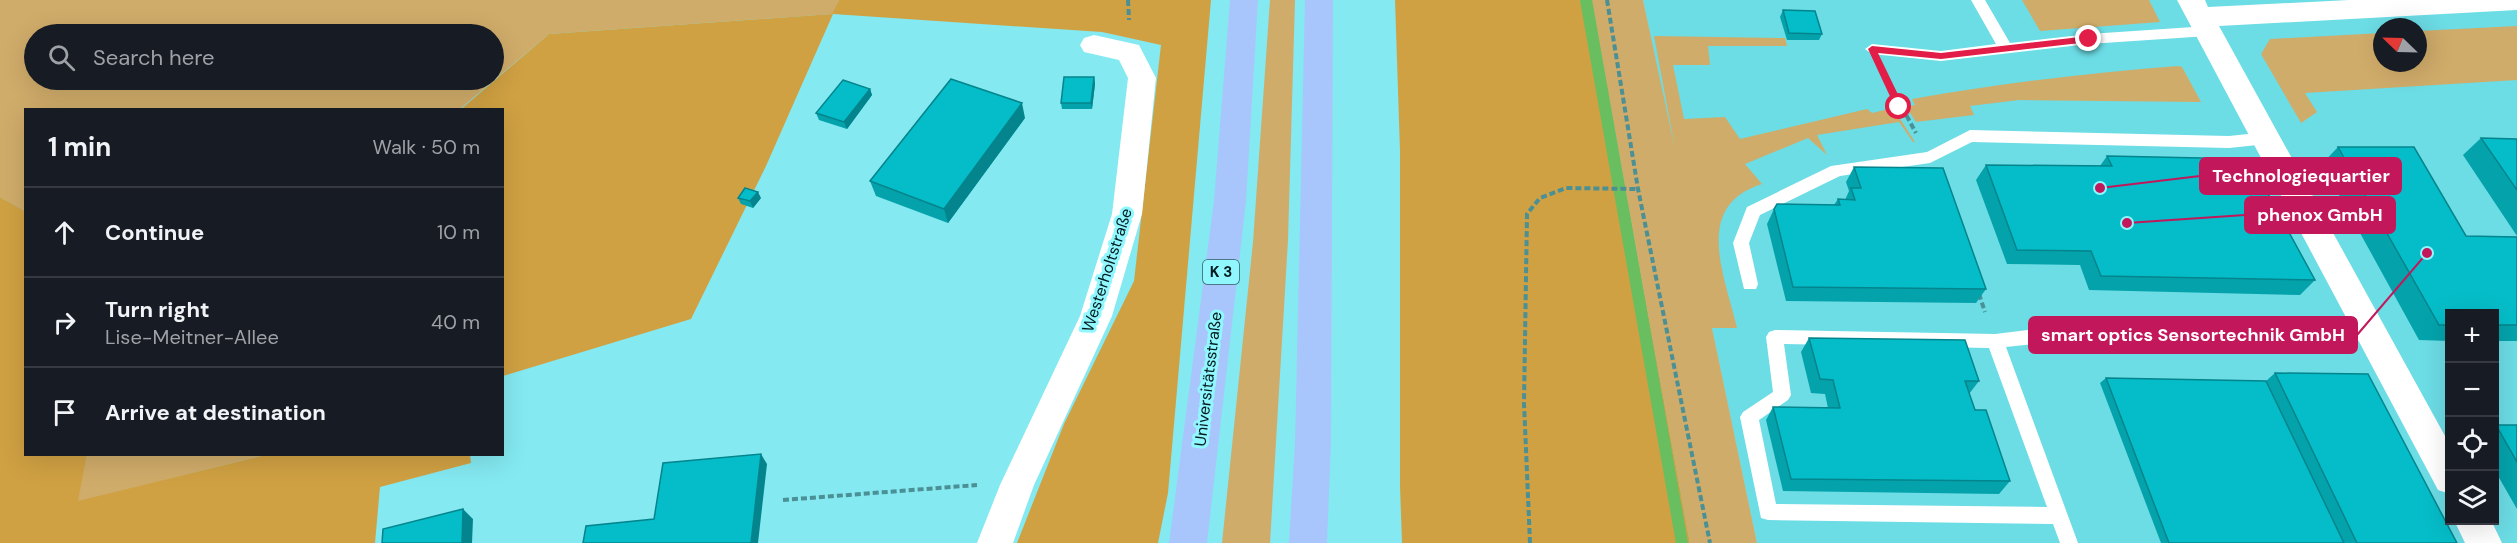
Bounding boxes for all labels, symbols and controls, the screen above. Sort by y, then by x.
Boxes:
north arrow [2373,18,2427,72]
search box [24,24,504,90]
route end [2075,25,2101,51]
icon: search [45,41,78,74]
text: Search here [93,43,214,72]
route start [1885,93,1911,119]
text: 1 min [48,130,111,164]
text: Walk · 50 m [373,134,480,160]
callout: Technologiequartier [2200,158,2401,194]
text: Technologiequartier [2212,164,2390,188]
callout: phenox GmbH [2245,197,2395,233]
text: phenox GmbH [2257,203,2383,227]
street label: Westerholtstraße [1077,205,1137,335]
icon: ahead [48,216,81,249]
text: Continue [105,218,204,247]
text: 10 m [437,219,480,245]
road number: K 3 [1203,260,1239,284]
text: Turn right [105,295,210,324]
icon: right [48,306,81,339]
text: 40 m [431,309,480,335]
map controls [2445,309,2499,525]
button: + [2445,309,2499,363]
street label: Universitätsstraße [1189,310,1227,448]
callout: smart optics Sensortechnik GmbH [2029,317,2357,353]
text: smart optics Sensortechnik GmbH [2041,323,2345,347]
text: Lise-Meitner-Allee [105,324,279,350]
button: − [2445,363,2499,417]
icon: arrive [48,396,81,429]
text: Arrive at destination [105,398,326,427]
button: locate [2445,417,2499,471]
button: layers [2445,471,2499,525]

